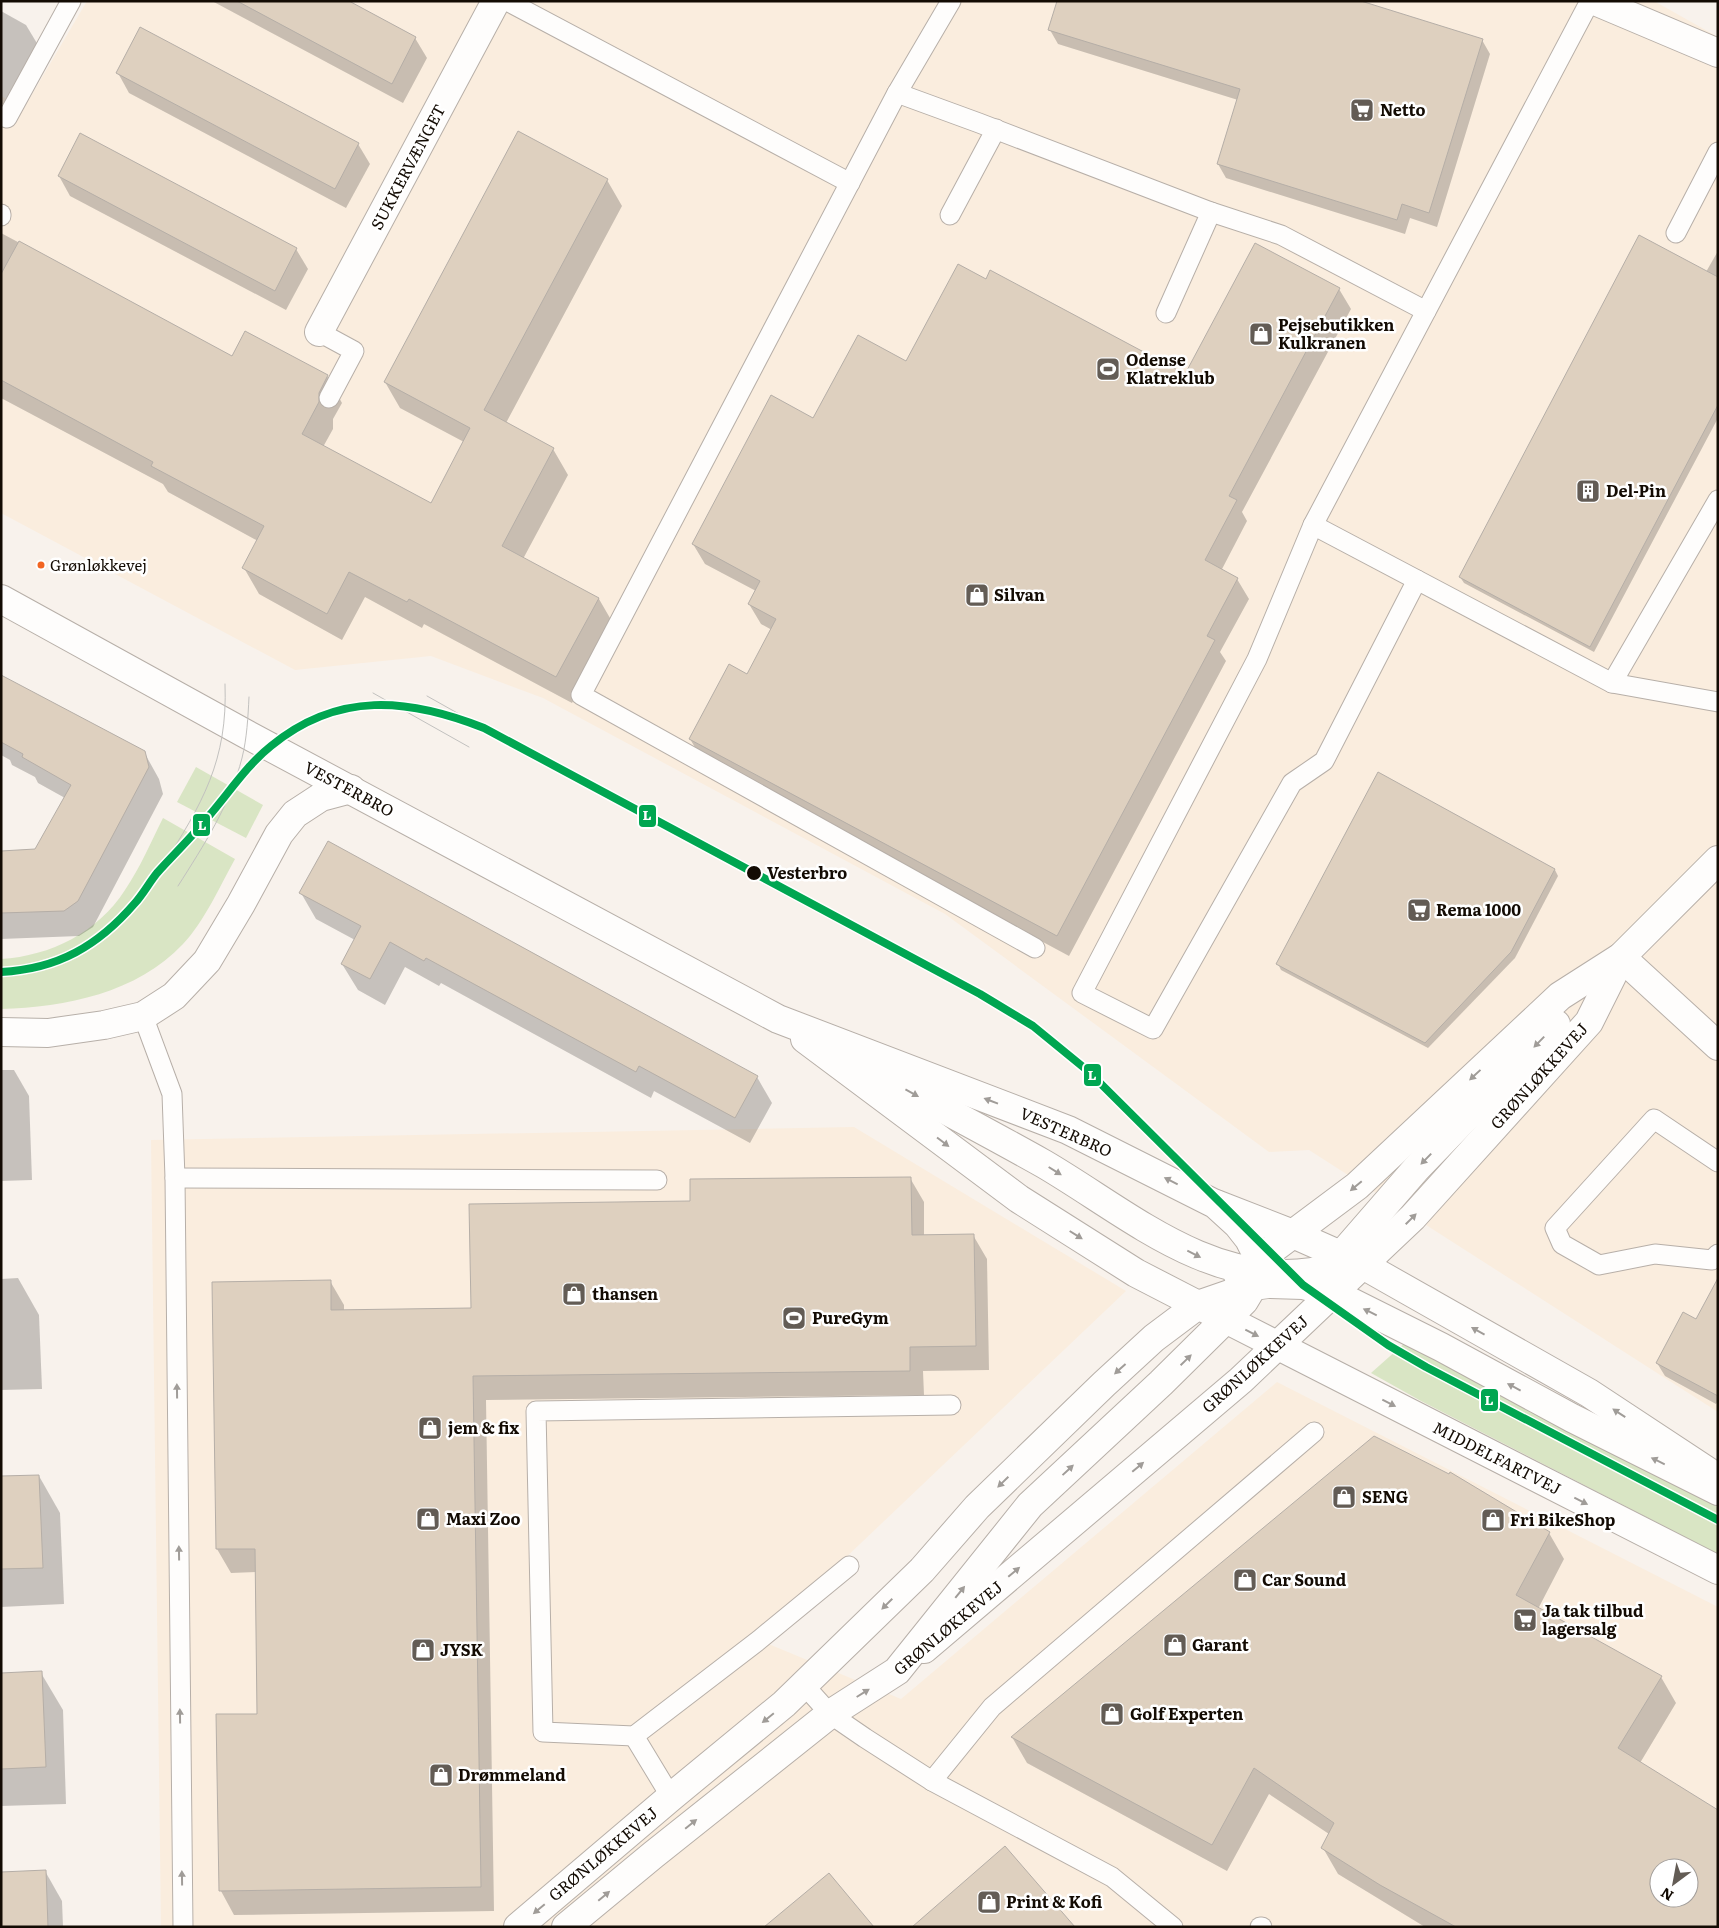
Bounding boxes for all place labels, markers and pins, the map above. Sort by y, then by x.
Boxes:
supermarket icon: Netto [1349,97,1375,123]
place label: Netto [1380,97,1425,121]
place label: Pejsebutikken Kulkranen [1278,312,1394,354]
shop icon: Pejsebutikken Kulkranen [1248,321,1274,347]
place label: Odense Klatreklub [1126,347,1215,389]
sports icon: Odense Klatreklub [1095,356,1121,382]
building icon: Del-Pin [1575,478,1601,504]
place label: Del-Pin [1606,478,1666,502]
place label: Grønløkkevej [50,553,147,576]
marker: Grønløkkevej [36,560,46,570]
shop icon: Silvan [964,582,990,608]
place label: Silvan [994,582,1045,606]
place label: Vesterbro [767,860,847,884]
marker: Vesterbro [745,864,763,882]
supermarket icon: Rema 1000 [1406,897,1432,923]
place label: Rema 1000 [1436,897,1521,921]
shop icon: thansen [561,1281,587,1307]
place label: thansen [592,1281,658,1305]
sports icon: PureGym [781,1305,807,1331]
place label: PureGym [812,1305,889,1329]
shop icon: jem & fix [417,1415,443,1441]
place label: jem & fix [448,1415,520,1439]
shop icon: SENG [1331,1484,1357,1510]
place label: SENG [1362,1484,1408,1508]
shop icon: Maxi Zoo [415,1506,441,1532]
place label: Maxi Zoo [446,1506,521,1530]
shop icon: Fri BikeShop [1480,1507,1506,1533]
place label: Fri BikeShop [1510,1507,1615,1531]
shop icon: Car Sound [1232,1567,1258,1593]
place label: Car Sound [1262,1567,1347,1591]
place label: Ja tak tilbud lagersalg [1542,1598,1644,1640]
supermarket icon: Ja tak tilbud lagersalg [1512,1607,1538,1633]
shop icon: Garant [1162,1632,1188,1658]
place label: Garant [1192,1632,1249,1656]
shop icon: JYSK [410,1637,436,1663]
place label: JYSK [440,1637,484,1661]
shop icon: Golf Experten [1099,1701,1125,1727]
place label: Golf Experten [1130,1701,1243,1725]
shop icon: Drømmeland [428,1762,454,1788]
place label: Drømmeland [458,1762,566,1786]
shop icon: Print & Kofi [976,1889,1002,1915]
place label: Print & Kofi [1006,1889,1103,1913]

